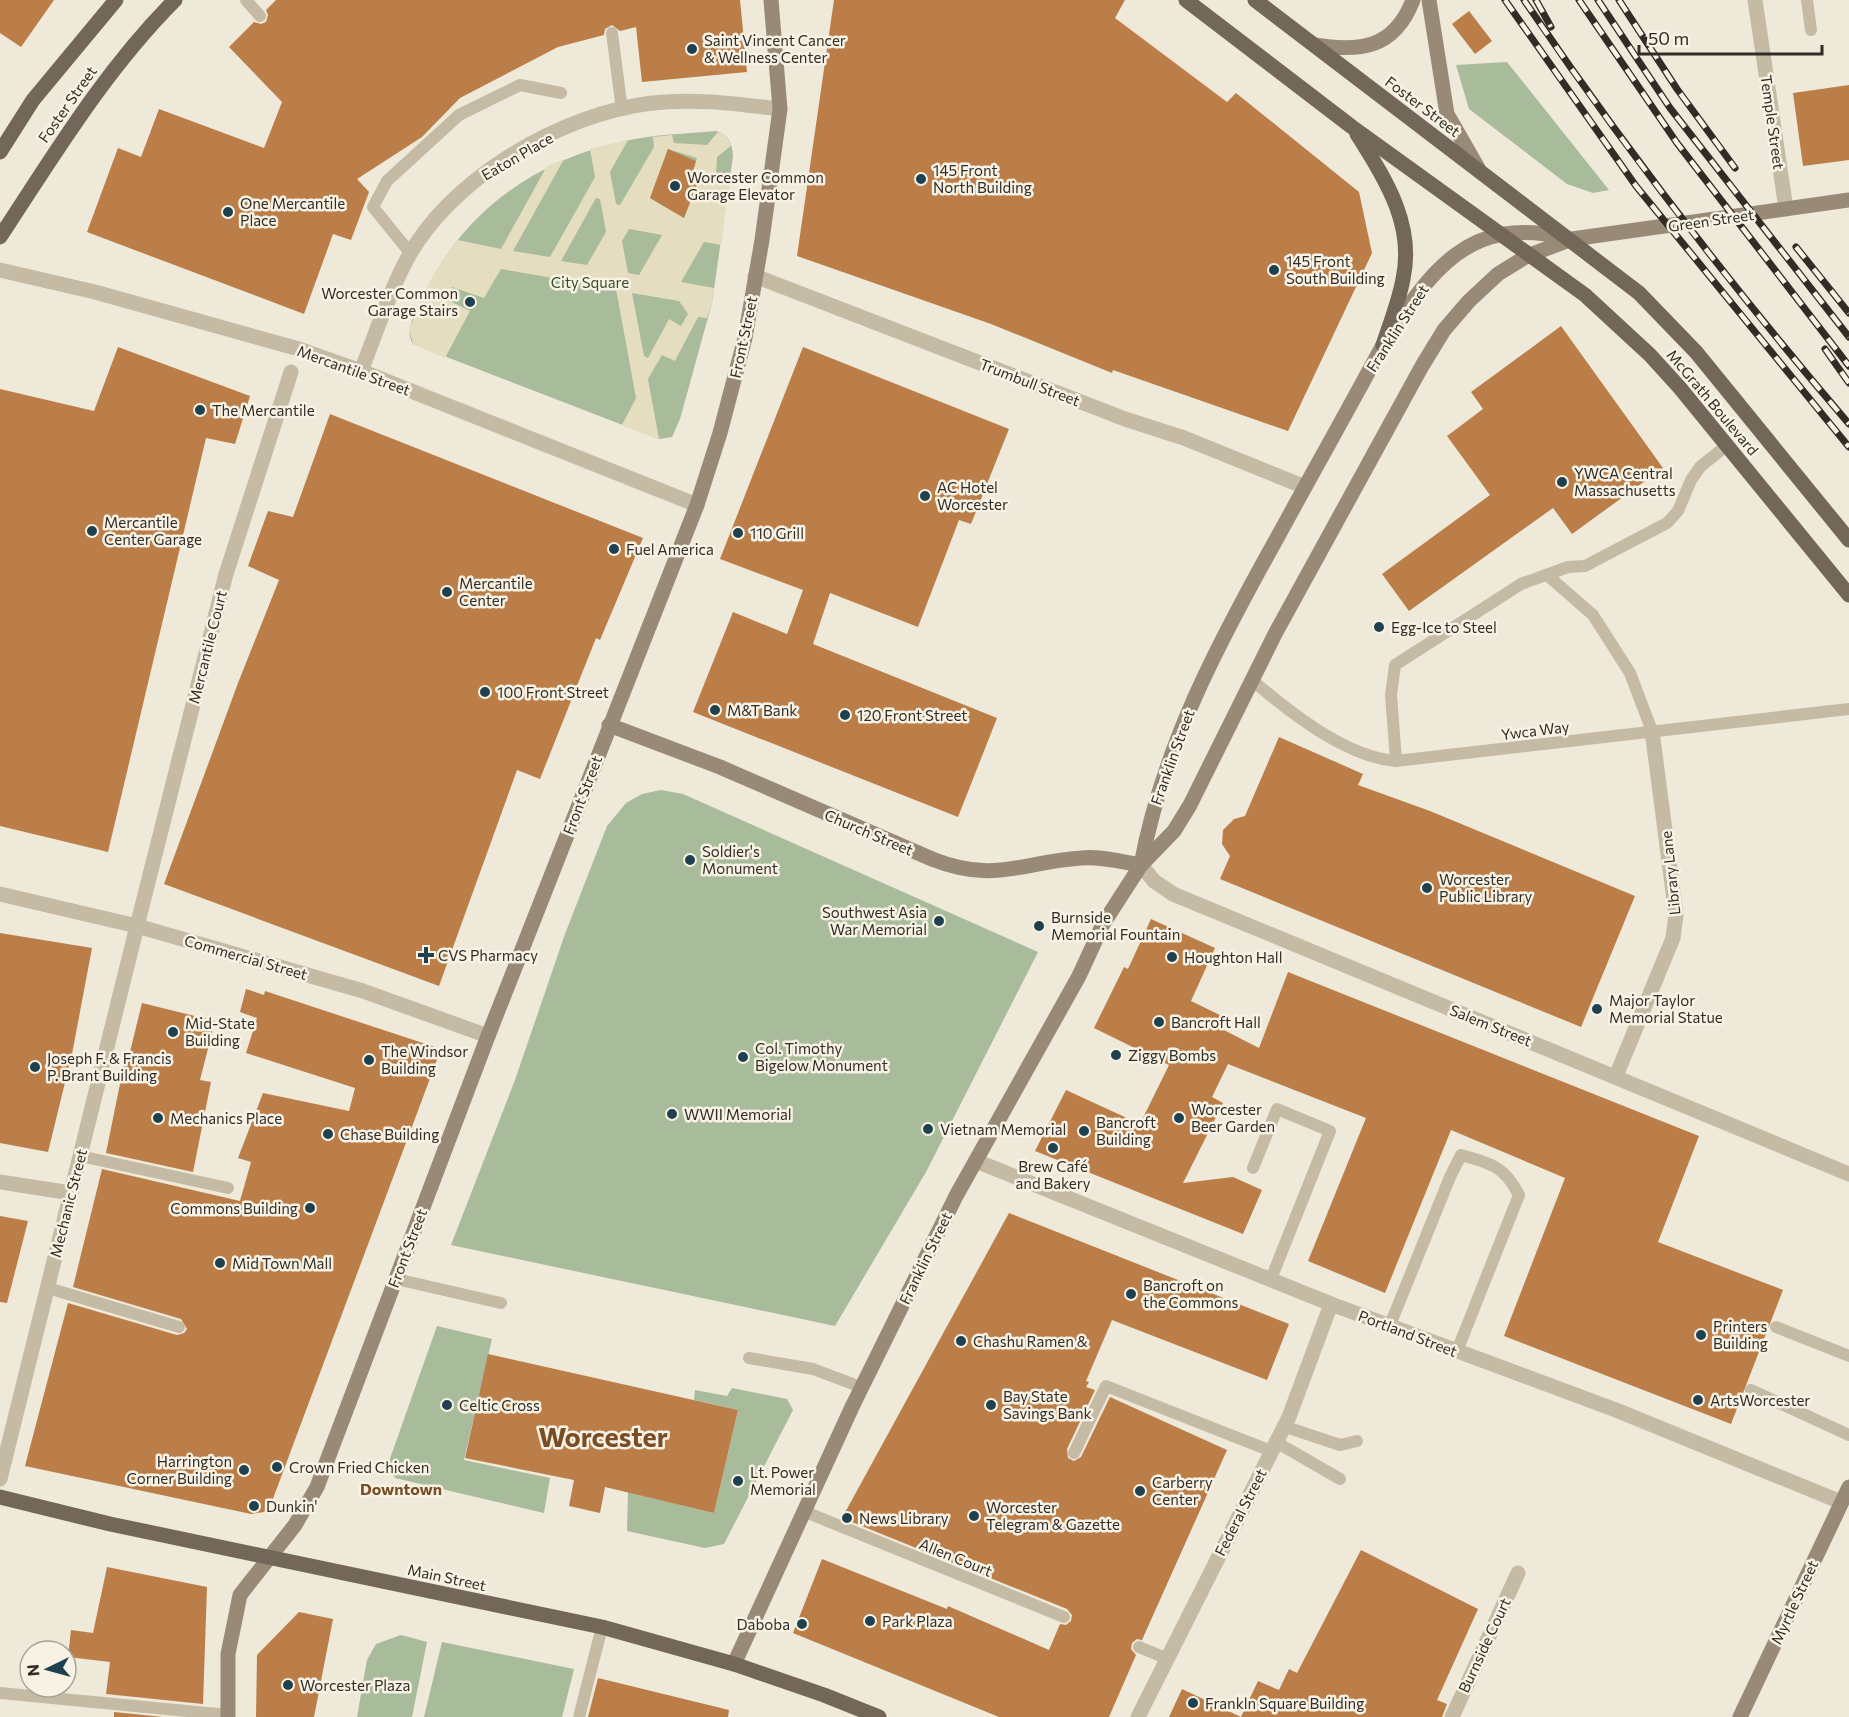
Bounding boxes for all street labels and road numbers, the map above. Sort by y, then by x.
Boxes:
street label: Foster Street [34,62,100,146]
street label: Foster Street [1382,72,1464,140]
street label: Temple Street [1757,74,1789,170]
street label: Eaton Place [478,128,556,184]
street label: Green Street [1667,205,1755,235]
street label: Franklin Street [1362,281,1432,375]
street label: Front Street [726,294,760,380]
street label: Mercantile Street [295,341,413,399]
street label: McGrath Boulevard [1664,346,1762,458]
street label: Trumbull Street [977,355,1083,409]
street label: Mercantile Court [184,588,230,706]
street label: Franklin Street [1146,707,1198,807]
street label: Ywca Way [1500,717,1570,743]
street label: Front Street [559,753,605,837]
street label: Church Street [822,805,916,859]
street label: Library Lane [1657,830,1683,916]
street label: Commercial Street [182,931,310,983]
street label: Salem Street [1447,1000,1535,1050]
street label: Mechanic Street [46,1147,90,1259]
street label: Front Street [384,1206,430,1290]
street label: Franklin Street [895,1209,955,1307]
street label: Portland Street [1356,1306,1460,1360]
street label: Federal Street [1210,1465,1270,1559]
street label: Allen Court [917,1534,995,1580]
street label: Myrtle Street [1767,1557,1821,1647]
street label: Main Street [406,1560,488,1594]
street label: Burnside Court [1454,1595,1514,1695]

